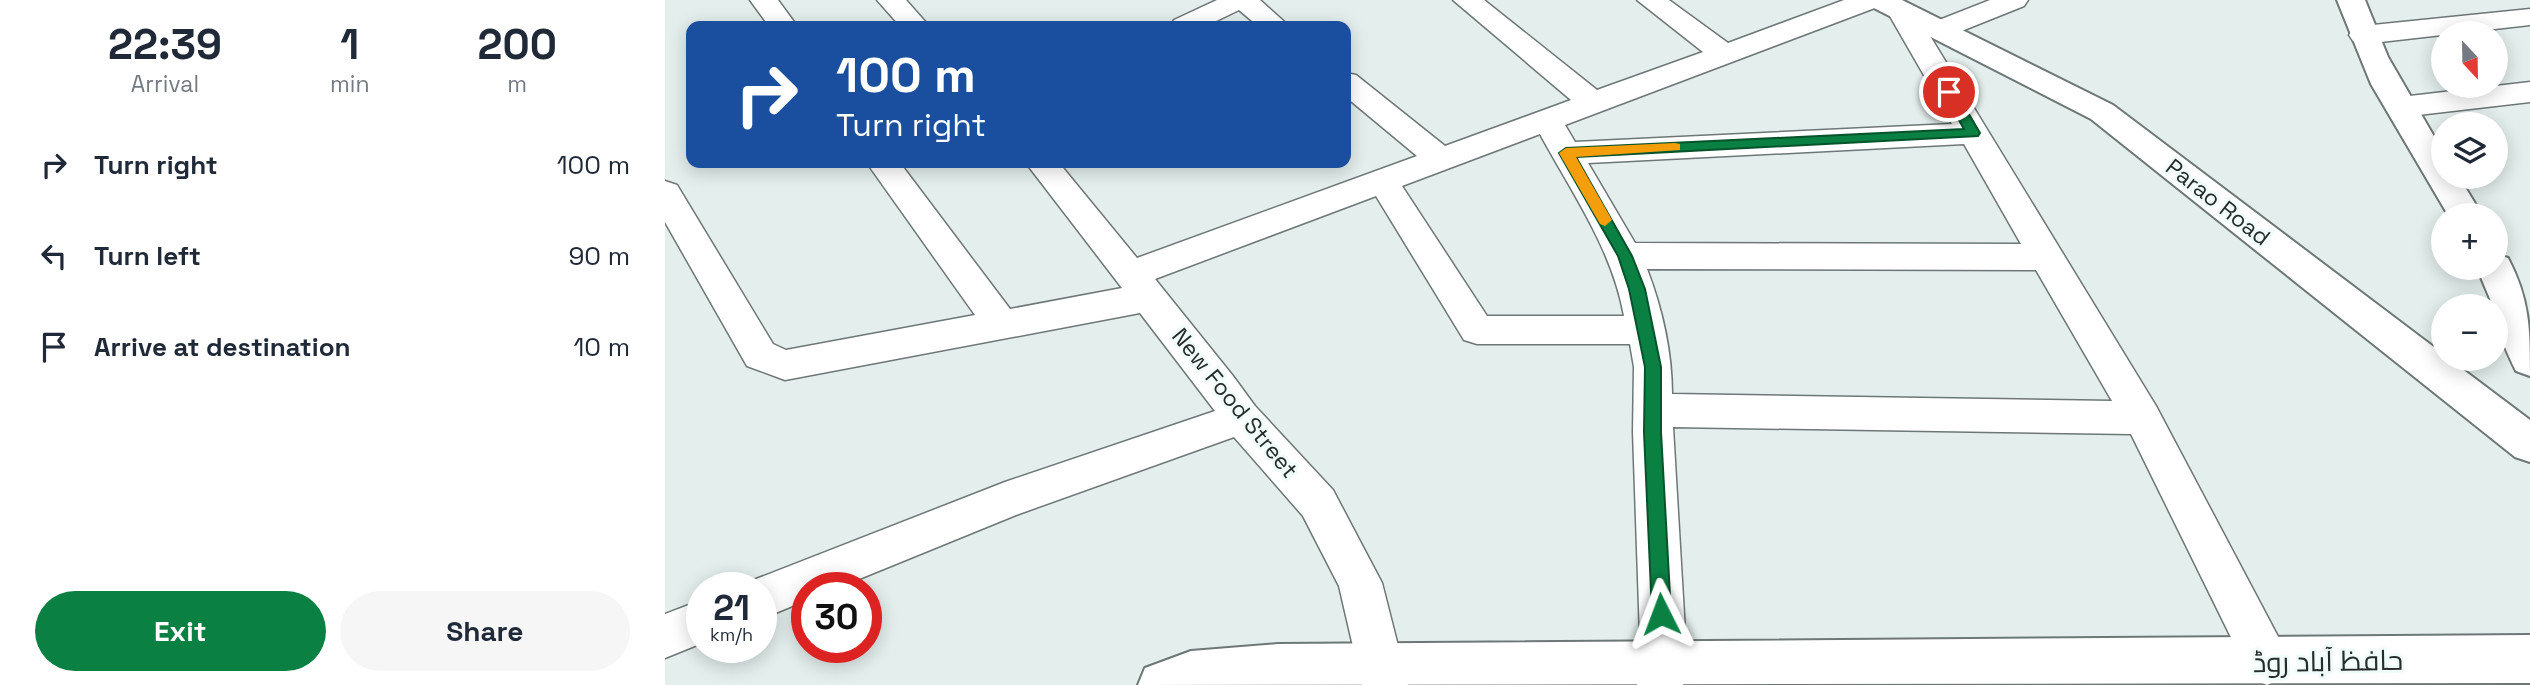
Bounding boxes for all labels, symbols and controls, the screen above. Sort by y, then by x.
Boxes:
text: 22:39 [108,18,222,71]
text: 1 [340,18,359,71]
text: 200 [478,18,557,71]
north arrow [2431,21,2508,98]
map controls [2431,21,2508,371]
text: 100 m [836,44,976,106]
icon: right [721,49,812,140]
pin [1919,62,1979,122]
text: Arrival [131,69,199,99]
text: min [330,69,370,99]
text: m [507,69,527,99]
icon: arrive [1930,73,1968,111]
text: Turn right [836,105,986,145]
button: layers [2431,112,2508,189]
icon: right [35,146,73,184]
text: Turn right [94,148,218,182]
text: 100 m [557,148,630,182]
street label: Parao Road [2160,152,2276,252]
button: + [2431,203,2508,280]
icon: left [35,237,73,275]
text: Turn left [94,239,201,273]
text: 90 m [568,239,630,273]
button: − [2431,294,2508,371]
street label: New Food Street [1165,322,1305,484]
icon: arrive [35,328,73,366]
text: Arrive at destination [94,330,351,364]
text: 10 m [573,330,630,364]
speed limit sign: 30 [791,572,882,663]
position arrow [1624,577,1698,651]
text: 21 [713,586,750,630]
button: Exit [35,591,326,671]
button: Share [340,591,630,671]
text: km/h [710,623,753,646]
street label: حافظ آباد روڈ [2252,642,2404,680]

